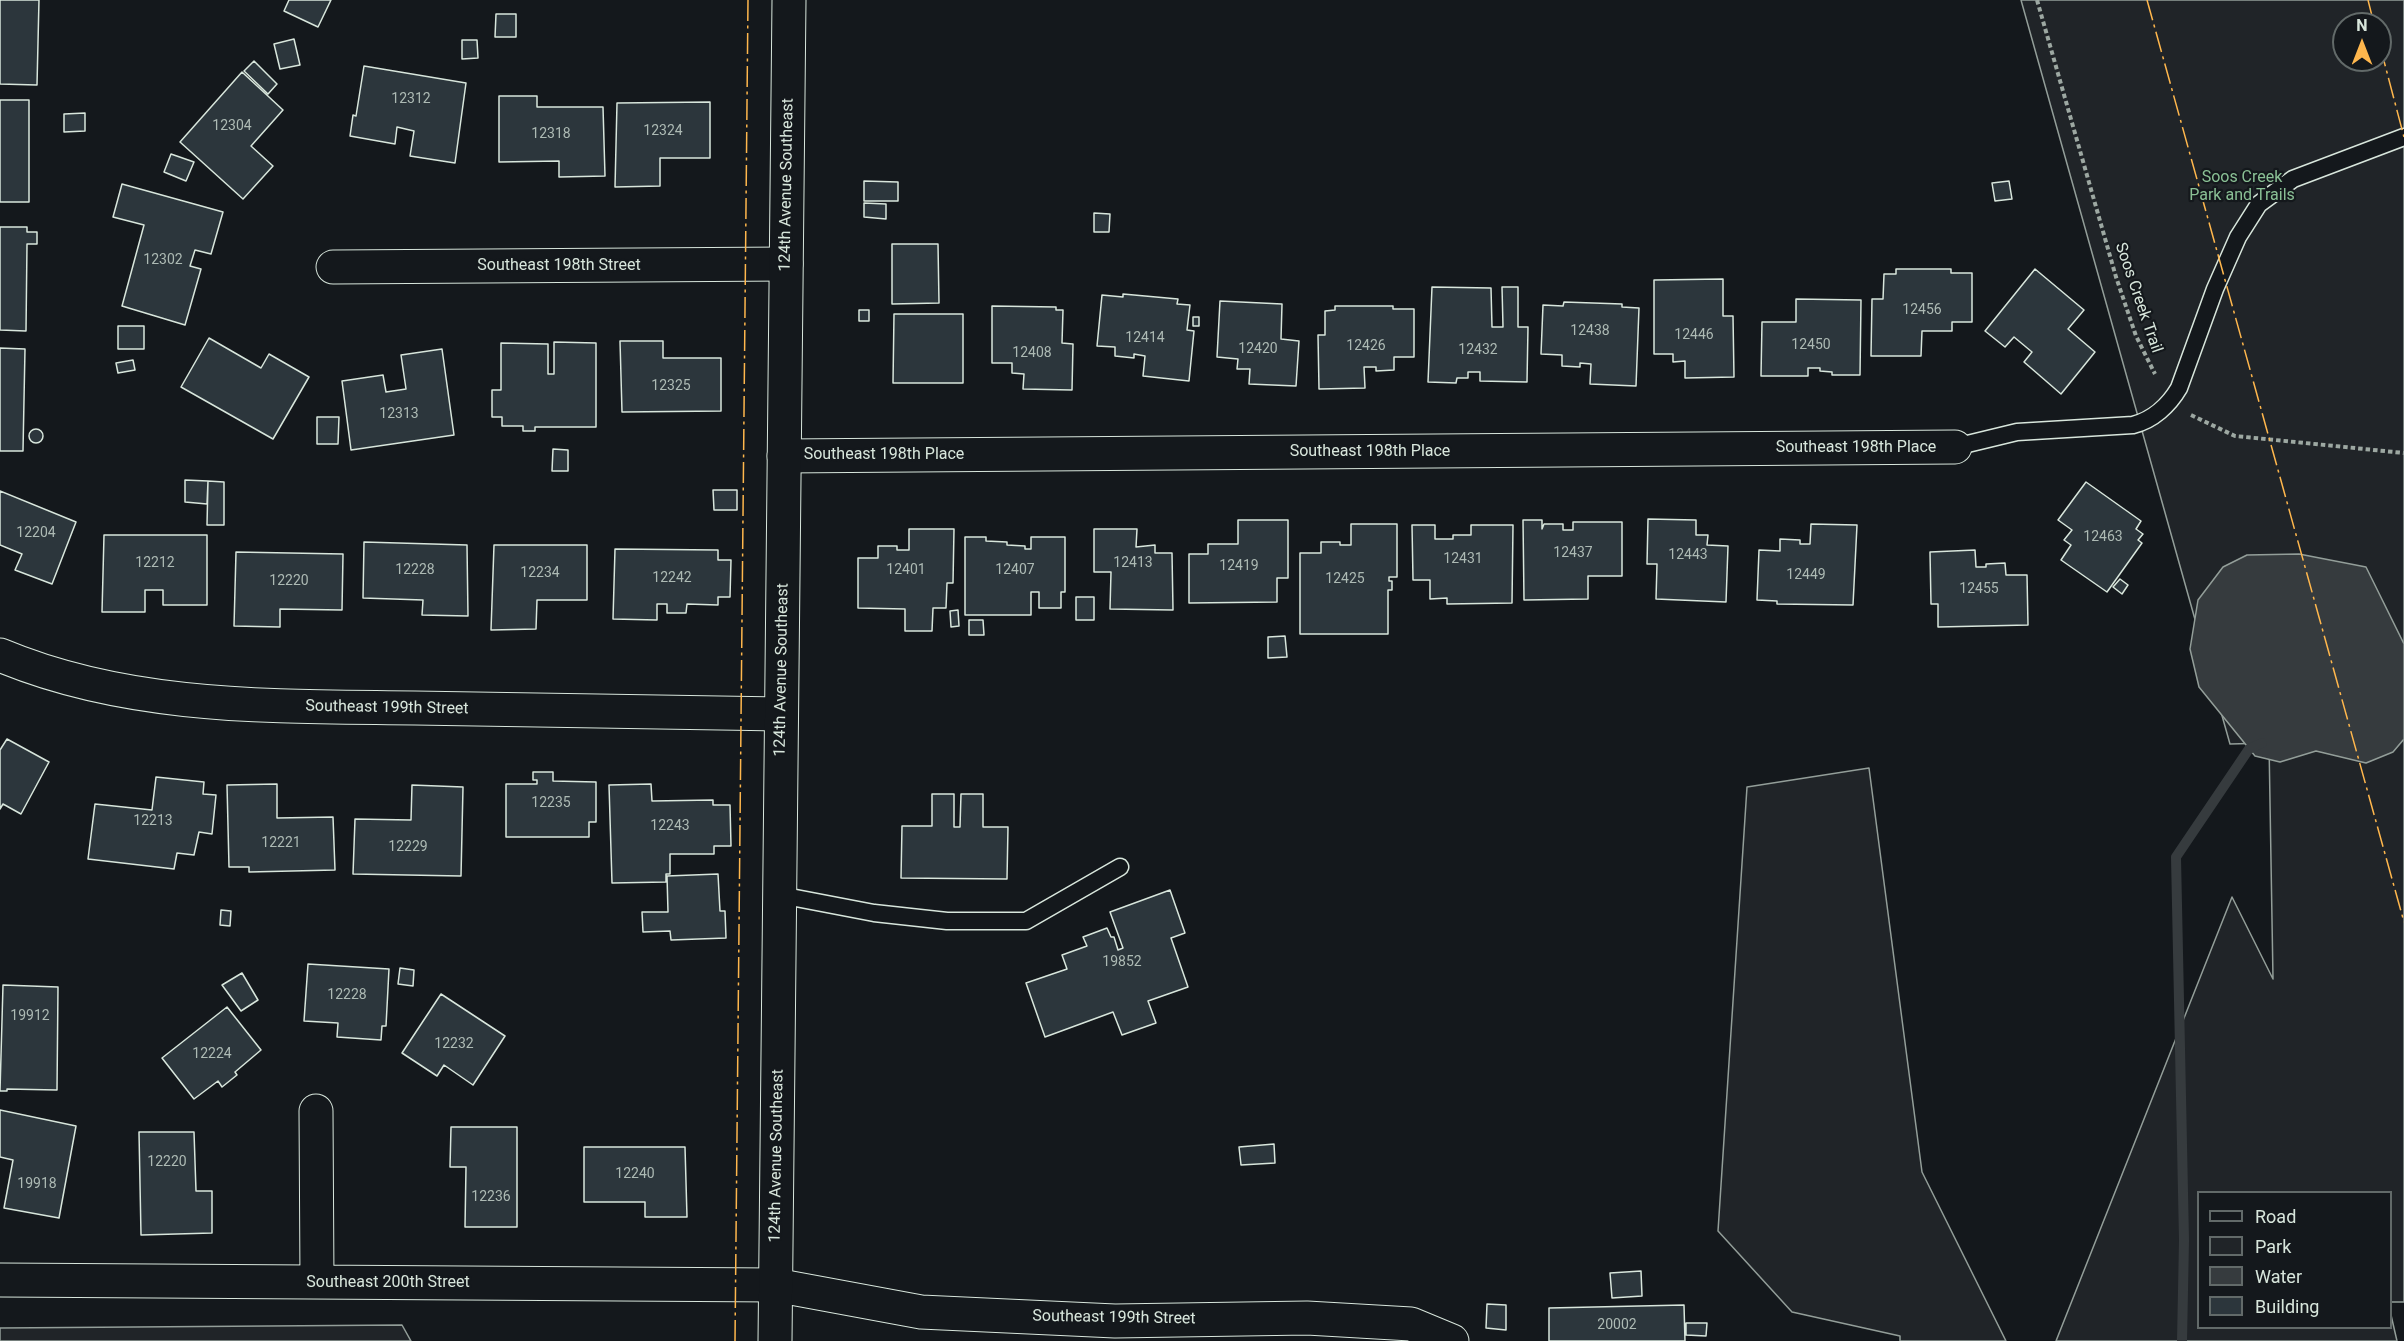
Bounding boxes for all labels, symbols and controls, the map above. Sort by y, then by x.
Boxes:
north arrow [2332,12,2392,72]
text: N [2356,16,2368,35]
house number: 12312 [391,91,431,107]
street label: 124th Avenue Southeast [776,98,798,272]
house number: 12304 [212,118,252,134]
house number: 12324 [643,123,683,139]
house number: 12318 [531,126,571,142]
park label: Soos Creek Park and Trails [2189,168,2295,206]
street label: Soos Creek Trail [2110,240,2166,356]
house number: 12302 [143,252,183,268]
street label: Southeast 198th Street [477,256,641,276]
house number: 12456 [1902,302,1942,318]
house number: 12438 [1570,323,1610,339]
house number: 12446 [1674,327,1714,343]
house number: 12414 [1125,330,1165,346]
house number: 12450 [1791,337,1831,353]
house number: 12426 [1346,338,1386,354]
house number: 12420 [1238,341,1278,357]
house number: 12432 [1458,342,1498,358]
house number: 12408 [1012,345,1052,361]
house number: 12325 [651,378,691,394]
house number: 12313 [379,406,419,422]
street label: Southeast 198th Place [1776,438,1936,458]
street label: Southeast 198th Place [1290,442,1450,462]
street label: Southeast 198th Place [804,445,964,465]
house number: 12204 [16,525,56,541]
house number: 12463 [2083,529,2123,545]
house number: 12437 [1553,545,1593,561]
house number: 12443 [1668,547,1708,563]
house number: 12431 [1443,551,1483,567]
house number: 12212 [135,555,175,571]
house number: 12413 [1113,555,1153,571]
house number: 12419 [1219,558,1259,574]
house number: 12228 [395,562,435,578]
house number: 12401 [886,562,926,578]
house number: 12407 [995,562,1035,578]
house number: 12234 [520,565,560,581]
house number: 12449 [1786,567,1826,583]
house number: 12242 [652,570,692,586]
house number: 12425 [1325,571,1365,587]
house number: 12220 [269,573,309,589]
house number: 12455 [1959,581,1999,597]
street label: 124th Avenue Southeast [771,583,793,757]
street label: Southeast 199th Street [305,697,469,719]
house number: 12235 [531,795,571,811]
house number: 12213 [133,813,173,829]
house number: 12243 [650,818,690,834]
house number: 12221 [261,835,301,851]
house number: 12229 [388,839,428,855]
house number: 19852 [1102,954,1142,970]
house number: 12228 [327,987,367,1003]
house number: 19912 [10,1008,50,1024]
house number: 12232 [434,1036,474,1052]
house number: 12224 [192,1046,232,1062]
street label: 124th Avenue Southeast [766,1069,788,1243]
house number: 12220 [147,1154,187,1170]
house number: 12240 [615,1166,655,1182]
house number: 19918 [17,1176,57,1192]
house number: 12236 [471,1189,511,1205]
legend [2197,1191,2392,1329]
text: Road [2255,1206,2296,1227]
text: Park [2255,1236,2291,1257]
text: Water [2255,1266,2302,1287]
street label: Southeast 200th Street [306,1273,470,1293]
text: Building [2255,1296,2319,1317]
street label: Southeast 199th Street [1032,1307,1196,1329]
house number: 20002 [1597,1317,1637,1333]

